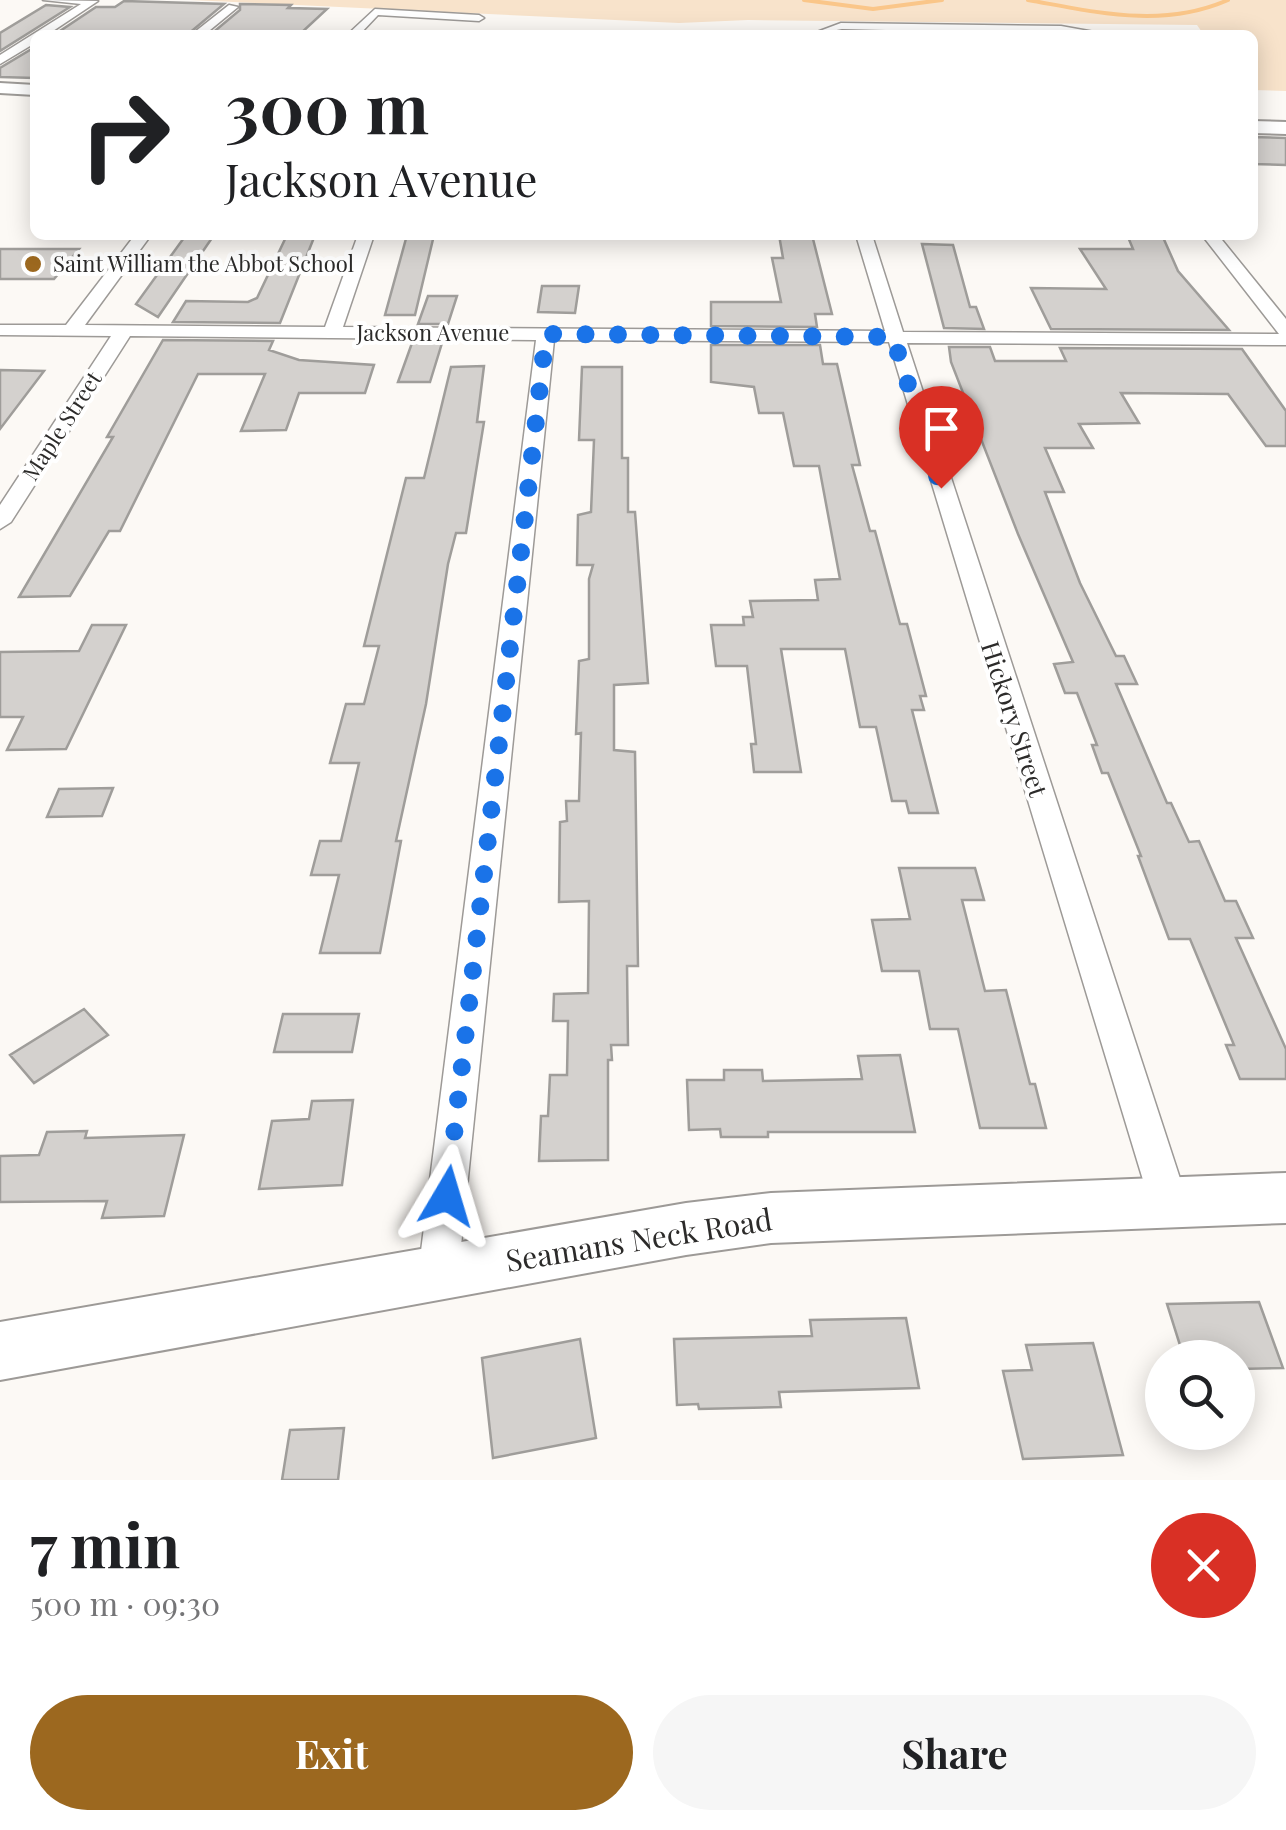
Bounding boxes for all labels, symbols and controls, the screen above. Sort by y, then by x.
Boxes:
text: 300 m [225,58,429,152]
icon: right [60,70,190,200]
text: Jackson Avenue [225,148,538,208]
place label: Saint William the Abbot School [53,248,354,278]
marker: Saint William the Abbot School [22,253,44,275]
street label: Jackson Avenue [356,317,509,347]
street label: Maple Street [15,364,108,486]
pin [899,386,984,489]
icon: arrive [914,401,969,456]
street label: Hickory Street [975,637,1056,802]
position arrow [395,1144,499,1248]
street label: Seamans Neck Road [503,1198,775,1280]
map controls [1145,1340,1255,1450]
button: search [1145,1340,1255,1450]
text: 7 min [30,1503,180,1583]
button: close [1151,1513,1256,1618]
text: 500 m · 09:30 [30,1581,220,1624]
button: Exit [30,1695,633,1810]
button: Share [653,1695,1256,1810]

